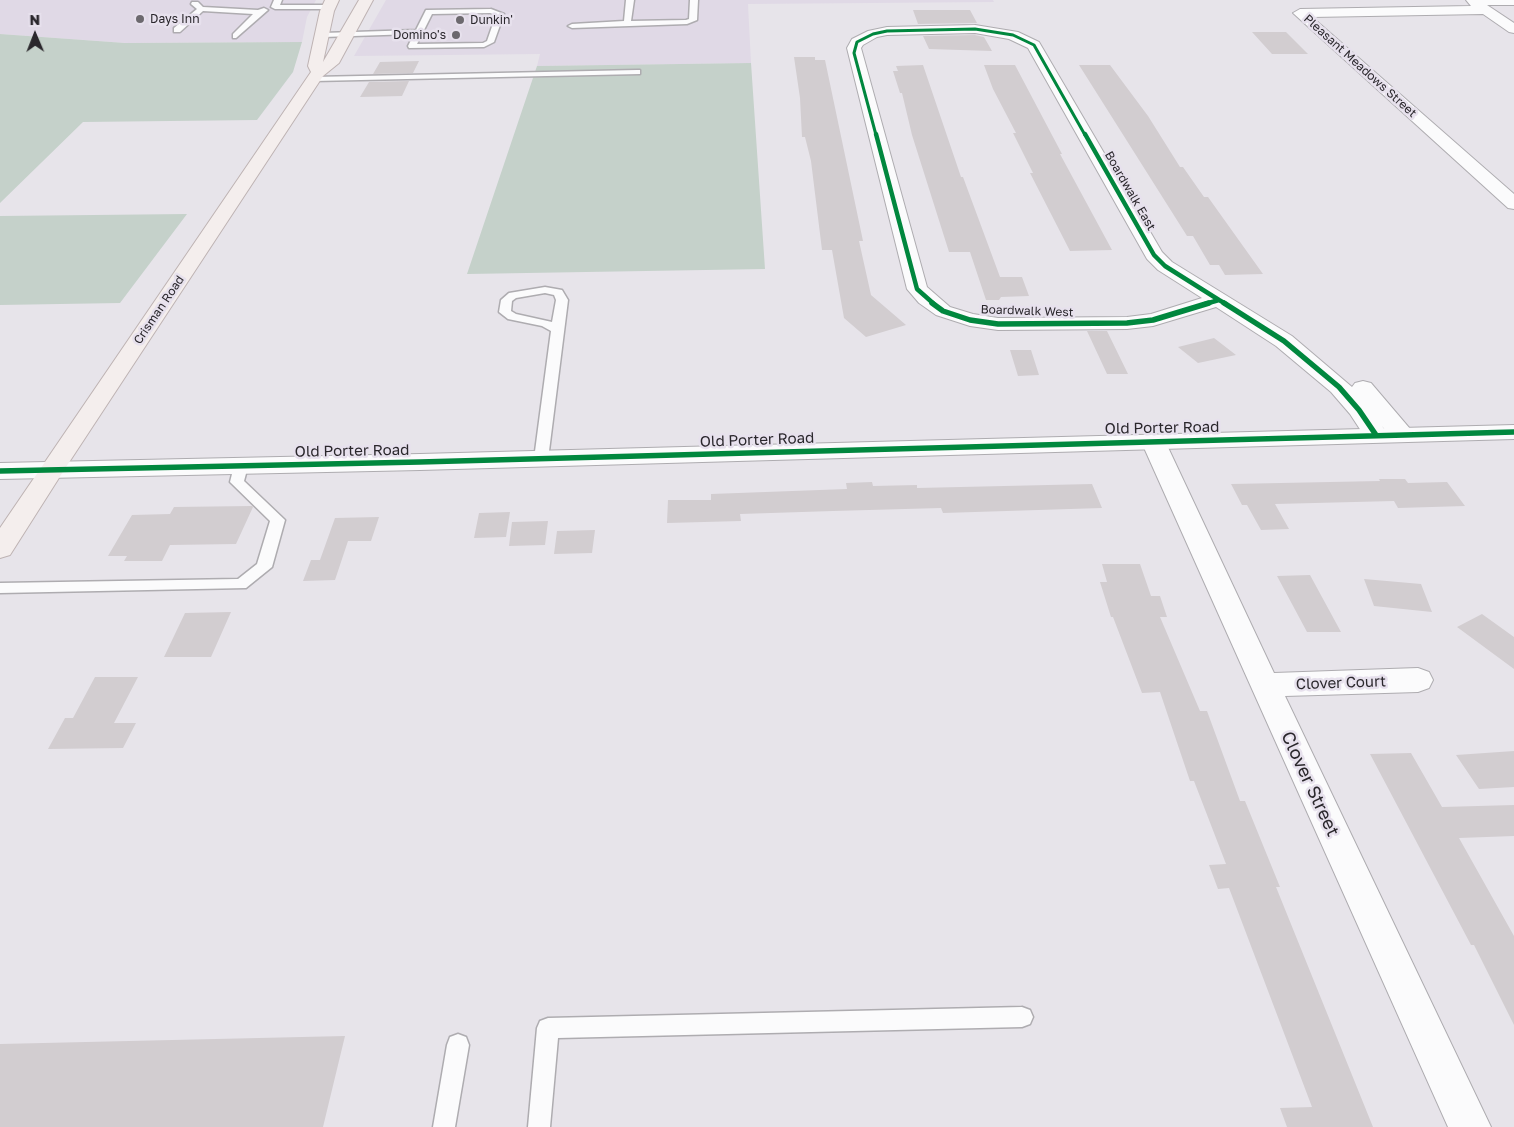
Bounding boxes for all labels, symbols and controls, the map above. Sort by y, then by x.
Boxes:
north arrow [10,10,60,60]
text: N [29,11,40,28]
place label: Days Inn [150,12,200,26]
street label: Pleasant Meadows Street [1301,12,1419,120]
marker: Days Inn [134,13,146,25]
place label: Dunkin' [470,13,513,27]
marker: Dunkin' [454,14,466,26]
place label: Domino's [393,28,446,42]
marker: Domino's [450,29,462,41]
street label: Boardwalk East [1102,149,1158,233]
street label: Crisman Road [131,273,187,347]
street label: Boardwalk West [980,302,1074,320]
street label: Old Porter Road [1105,418,1219,438]
street label: Old Porter Road [699,429,815,451]
street label: Old Porter Road [295,441,409,461]
street label: Clover Court [1296,672,1386,694]
street label: Clover Street [1276,728,1344,840]

